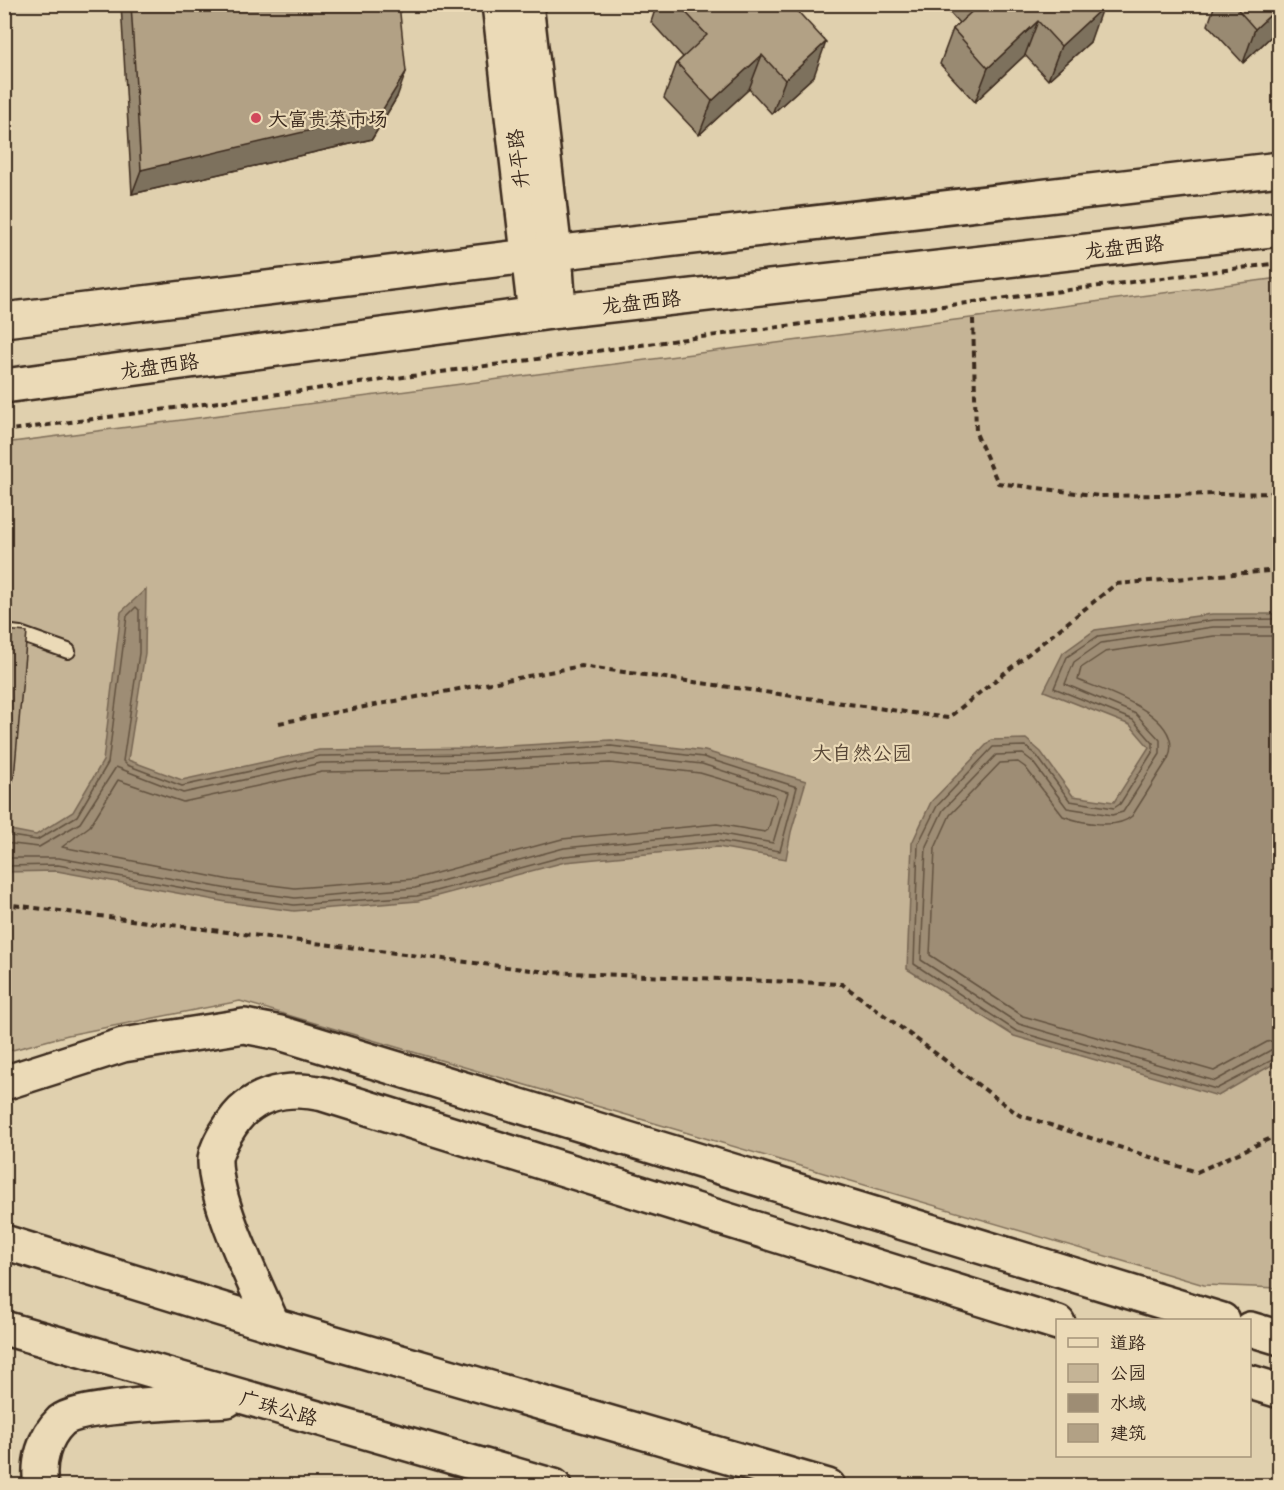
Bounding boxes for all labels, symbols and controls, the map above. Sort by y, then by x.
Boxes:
place label: 大富贵菜市场 [268,105,388,131]
marker: 大富贵菜市场 [249,111,263,125]
street label: 升平路 [500,127,534,190]
street label: 龙盘西路 [1083,229,1166,263]
street label: 龙盘西路 [600,284,683,318]
street label: 龙盘西路 [118,346,201,383]
park label: 大自然公园 [812,739,912,765]
legend [1056,1319,1251,1457]
text: 道路 [1110,1330,1146,1354]
text: 公园 [1110,1360,1146,1384]
street label: 广珠公路 [237,1383,322,1431]
text: 水域 [1110,1390,1146,1414]
text: 建筑 [1110,1420,1146,1444]

